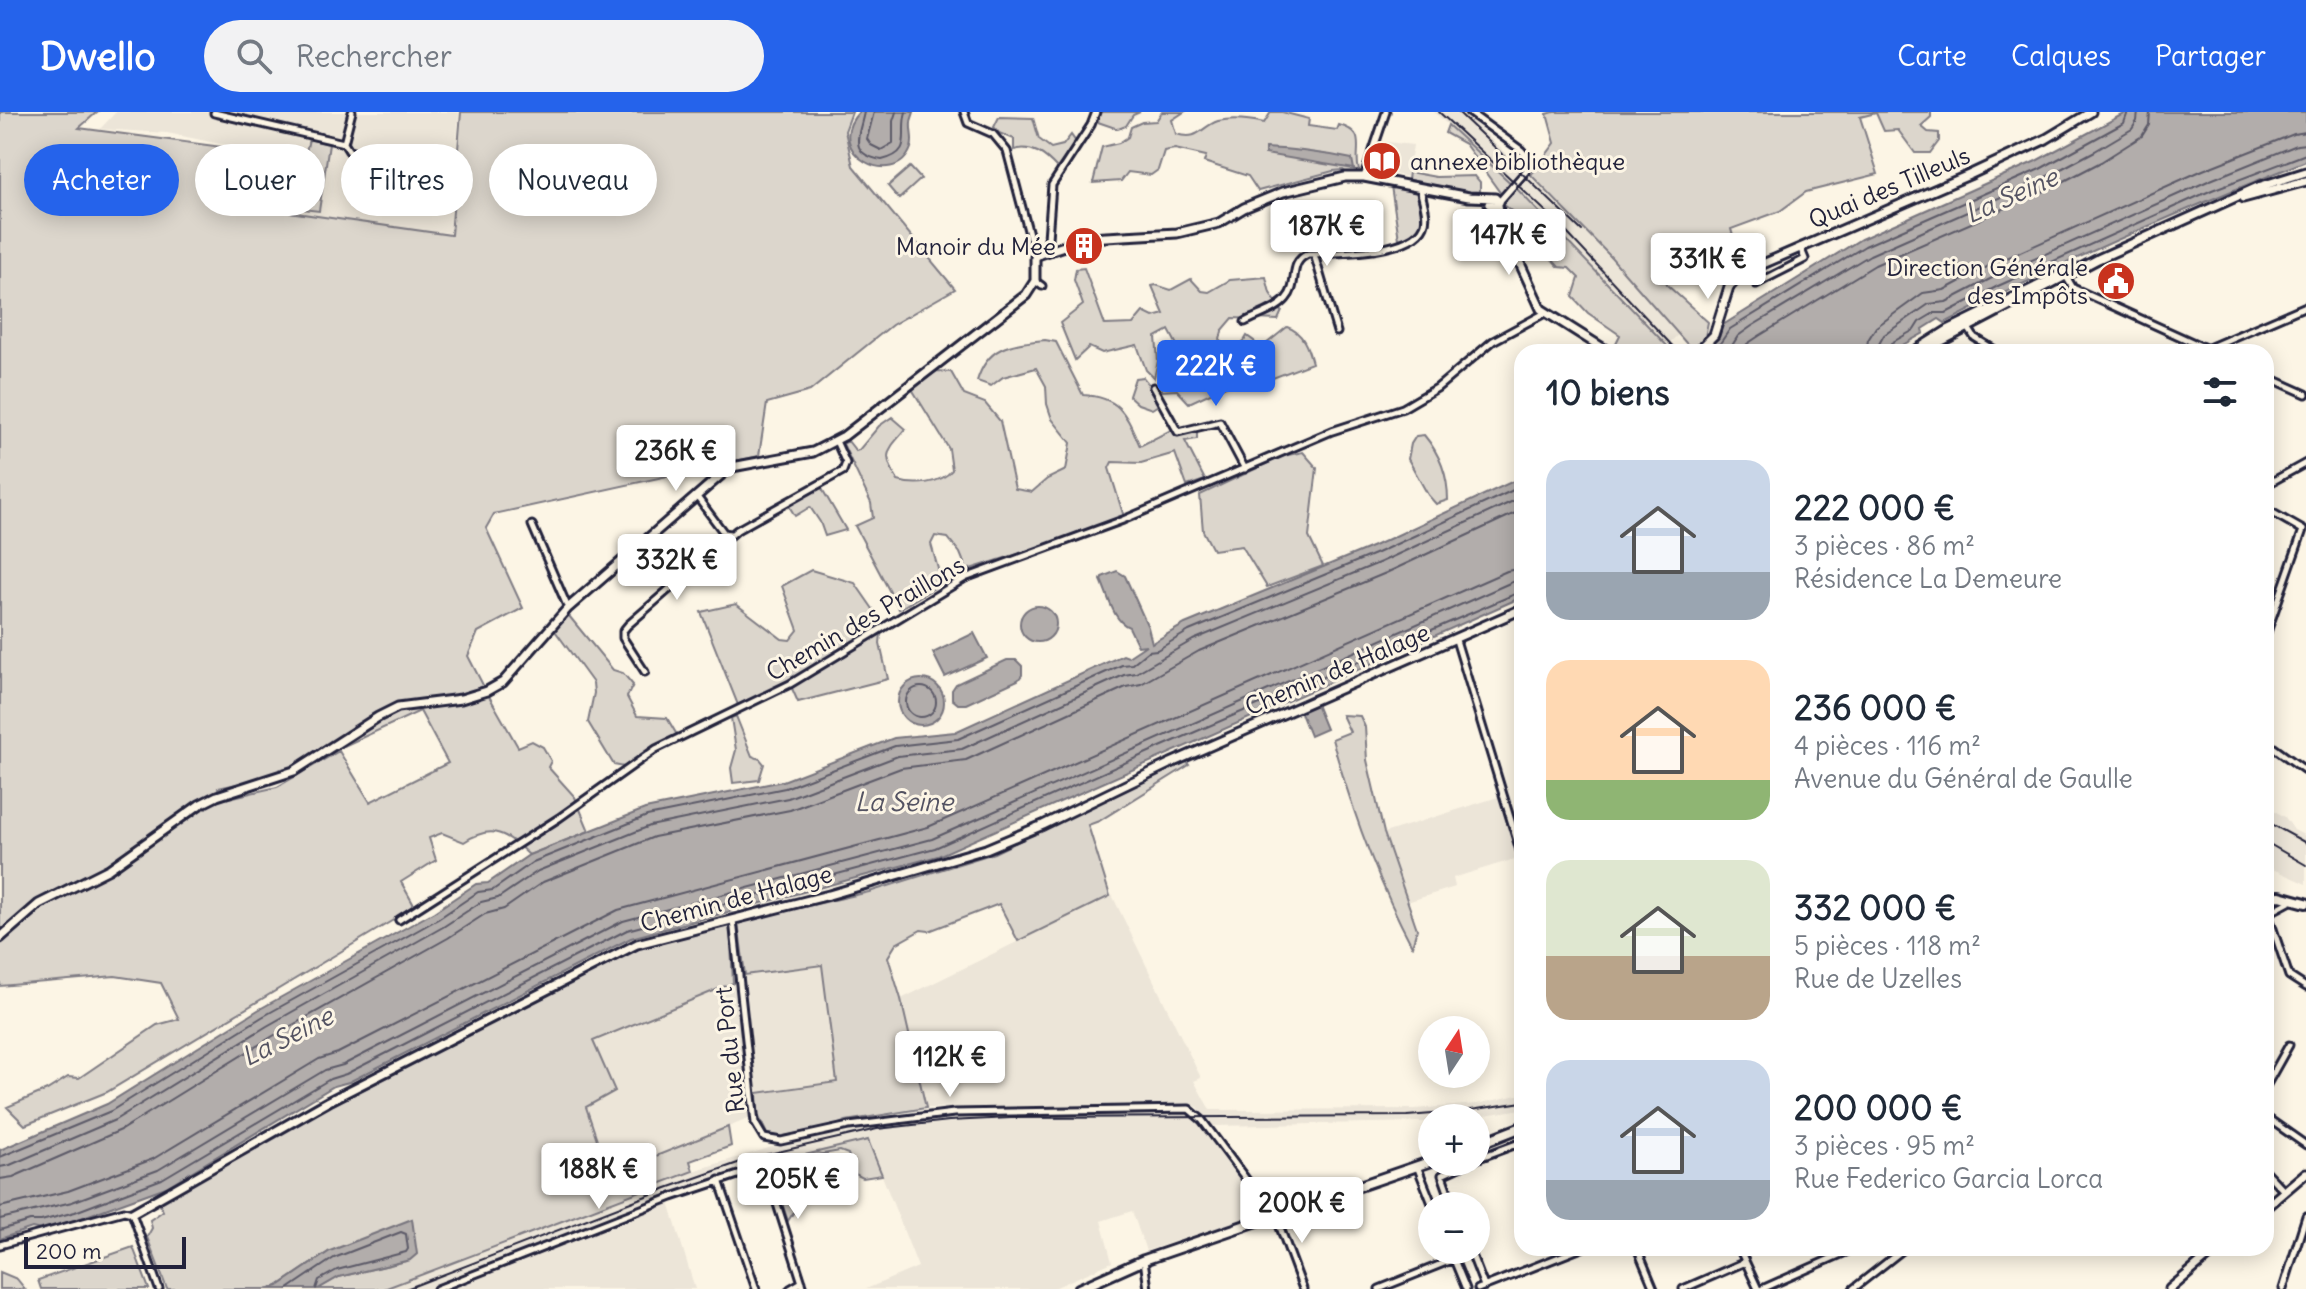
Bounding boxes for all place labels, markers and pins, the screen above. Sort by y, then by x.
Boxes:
library icon: annexe bibliothèque [1361,140,1403,182]
place label: annexe bibliothèque [1410,146,1625,176]
pin: 187K € [1262,200,1392,268]
pin: 147K € [1444,209,1574,277]
building icon: Manoir du Mée [1063,225,1105,267]
place label: Manoir du Mée [896,231,1056,261]
pin: 331K € [1643,233,1773,301]
place label: Direction Générale des Impôts [1886,252,2088,310]
public building icon: Direction Générale des Impôts [2095,260,2137,302]
pin: 222K € [1151,340,1281,408]
pin: 236K € [611,425,741,493]
pin: 332K € [612,534,742,602]
pin: 112K € [885,1031,1015,1099]
pin: 188K € [534,1143,664,1211]
pin: 205K € [733,1153,863,1221]
pin: 200K € [1237,1177,1367,1245]

